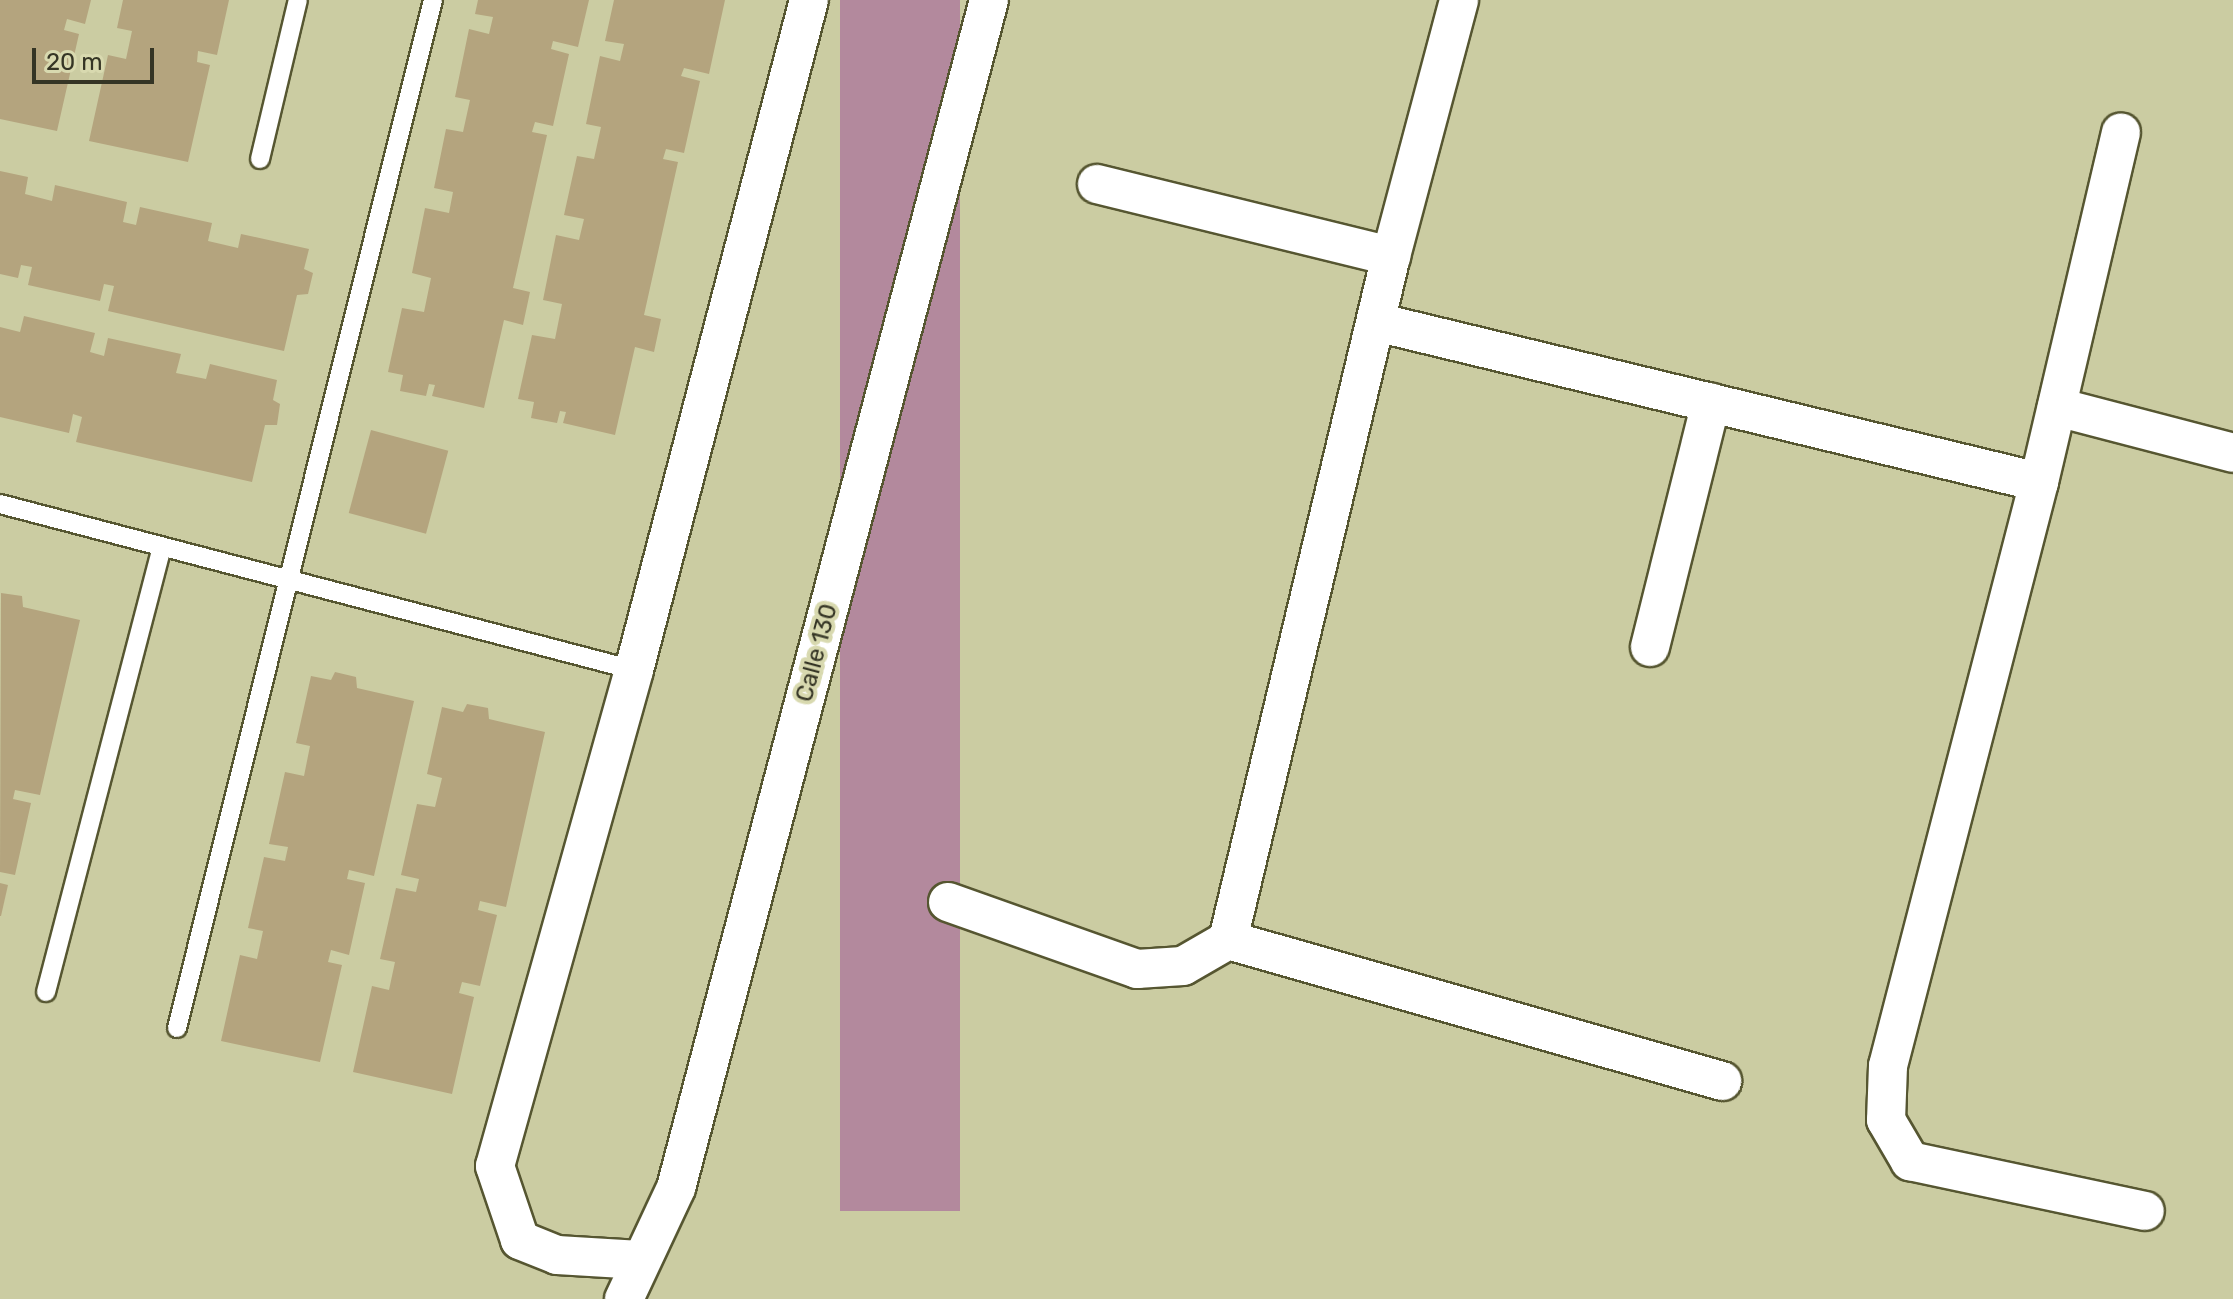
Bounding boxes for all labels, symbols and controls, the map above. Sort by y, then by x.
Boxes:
scale bar [36,32,158,82]
text: 20 m [46,48,103,76]
street label: Calle 130 [790,601,844,705]

